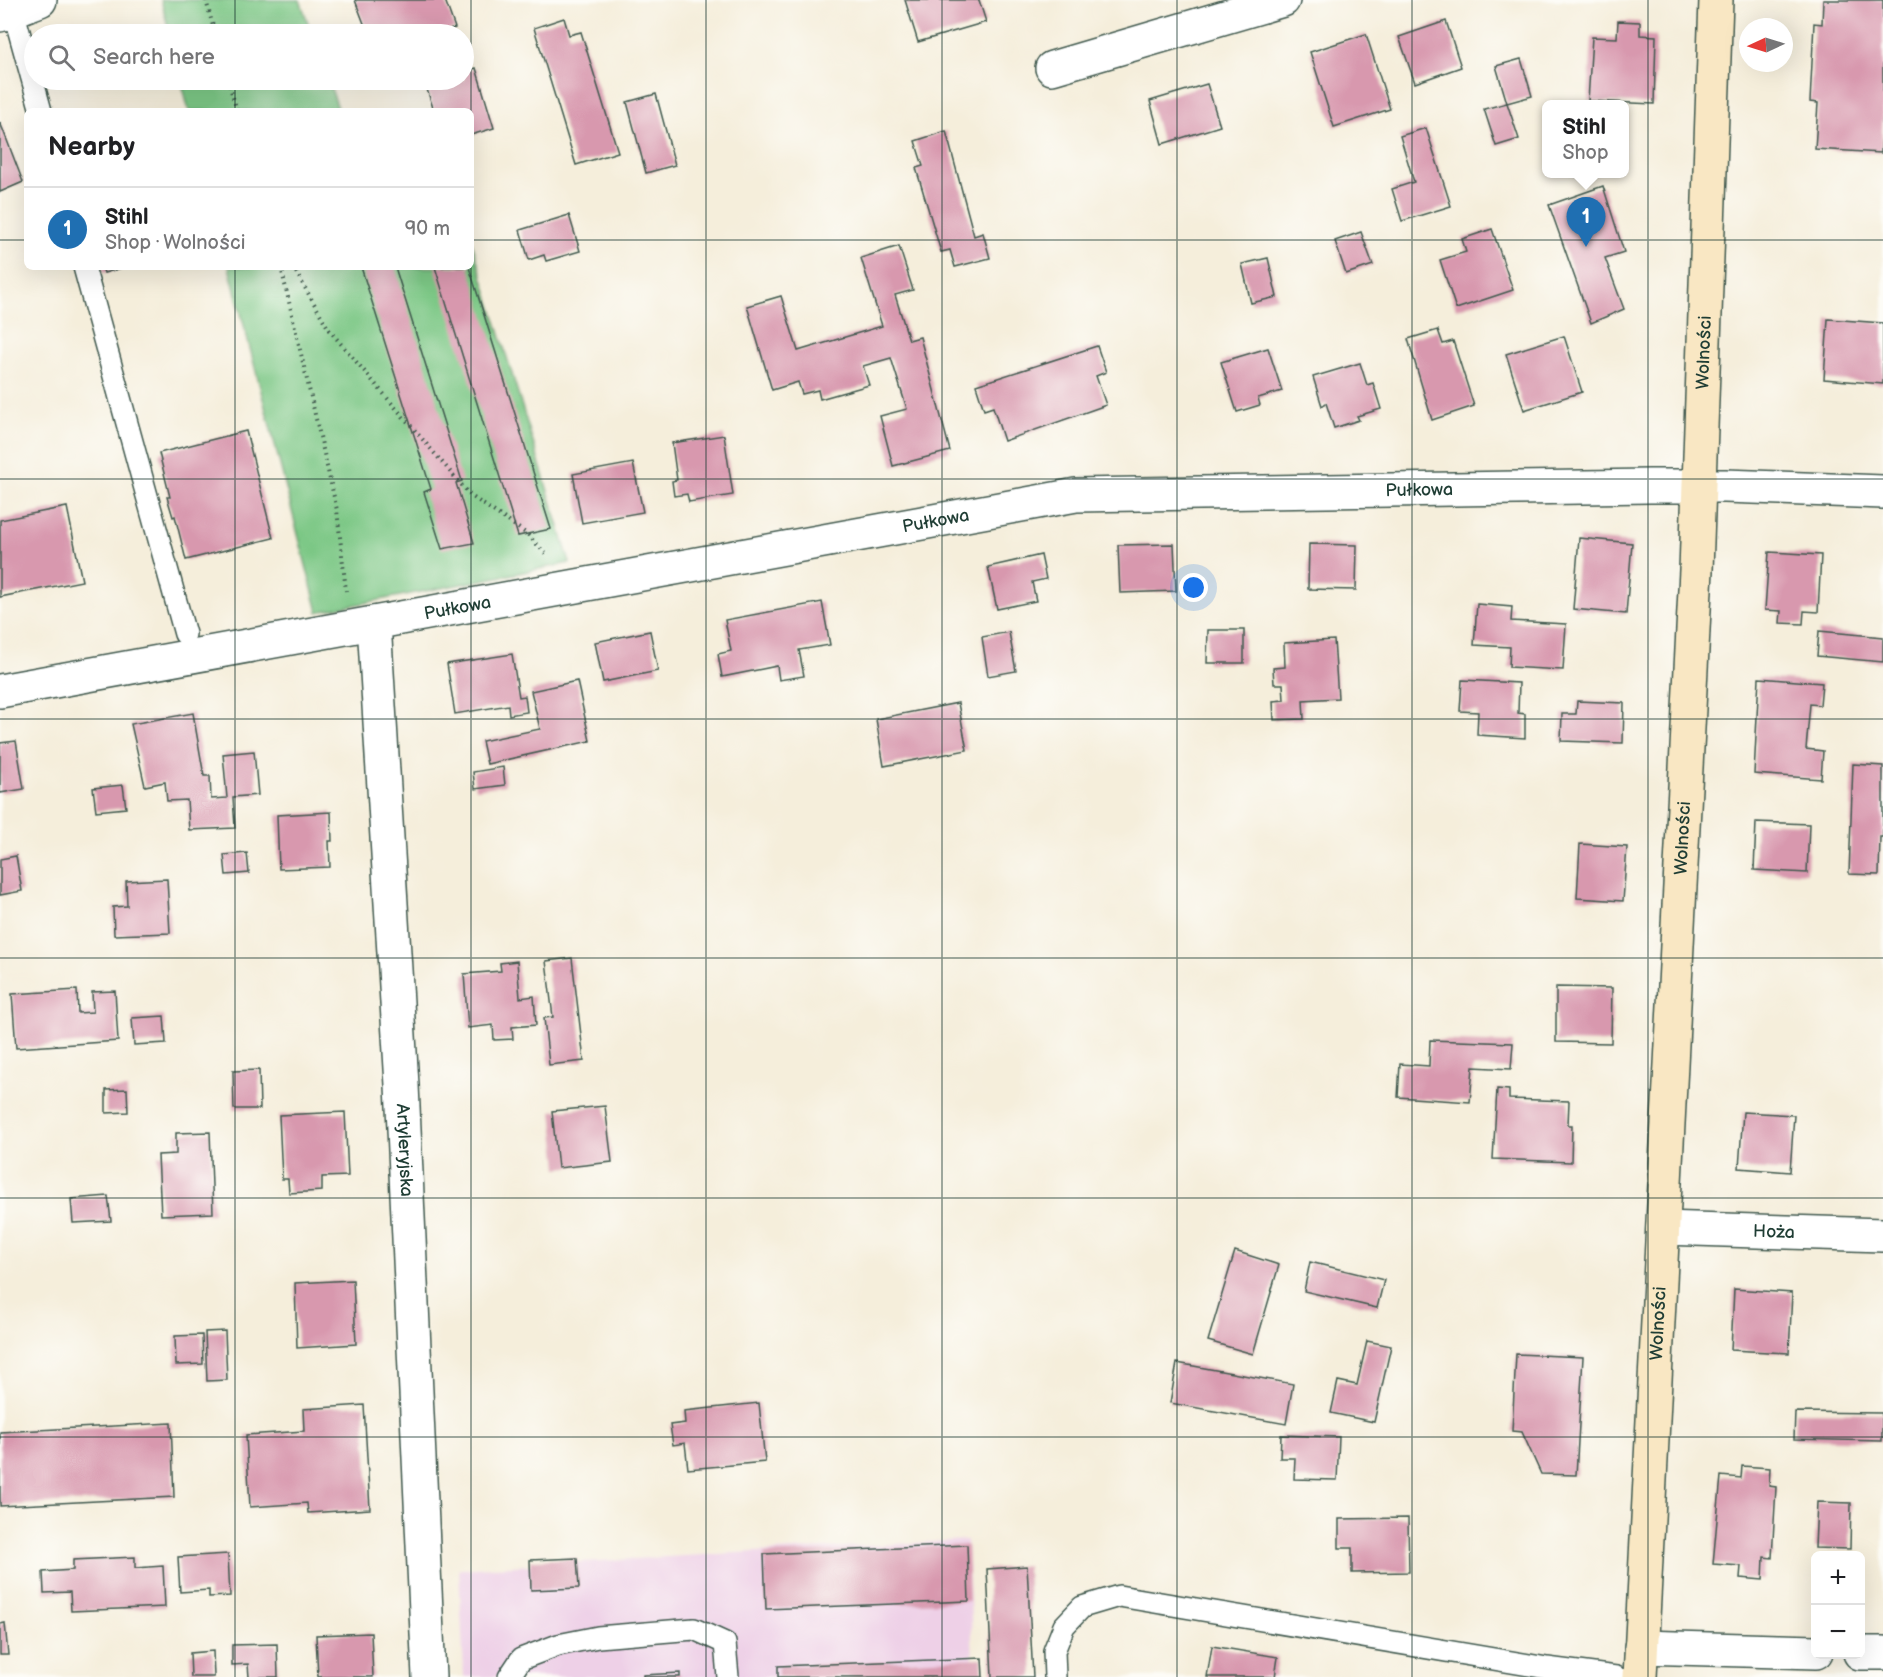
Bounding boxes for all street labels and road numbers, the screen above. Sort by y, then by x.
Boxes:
street label: Wolności [1692,315,1715,390]
street label: Pułkowa [1385,479,1453,501]
street label: Pułkowa [900,504,971,537]
street label: Pułkowa [422,591,493,624]
street label: Wolności [1670,801,1695,875]
street label: Artyleryjska [392,1103,418,1197]
street label: Hoża [1753,1220,1795,1243]
street label: Wolności [1646,1286,1670,1361]

